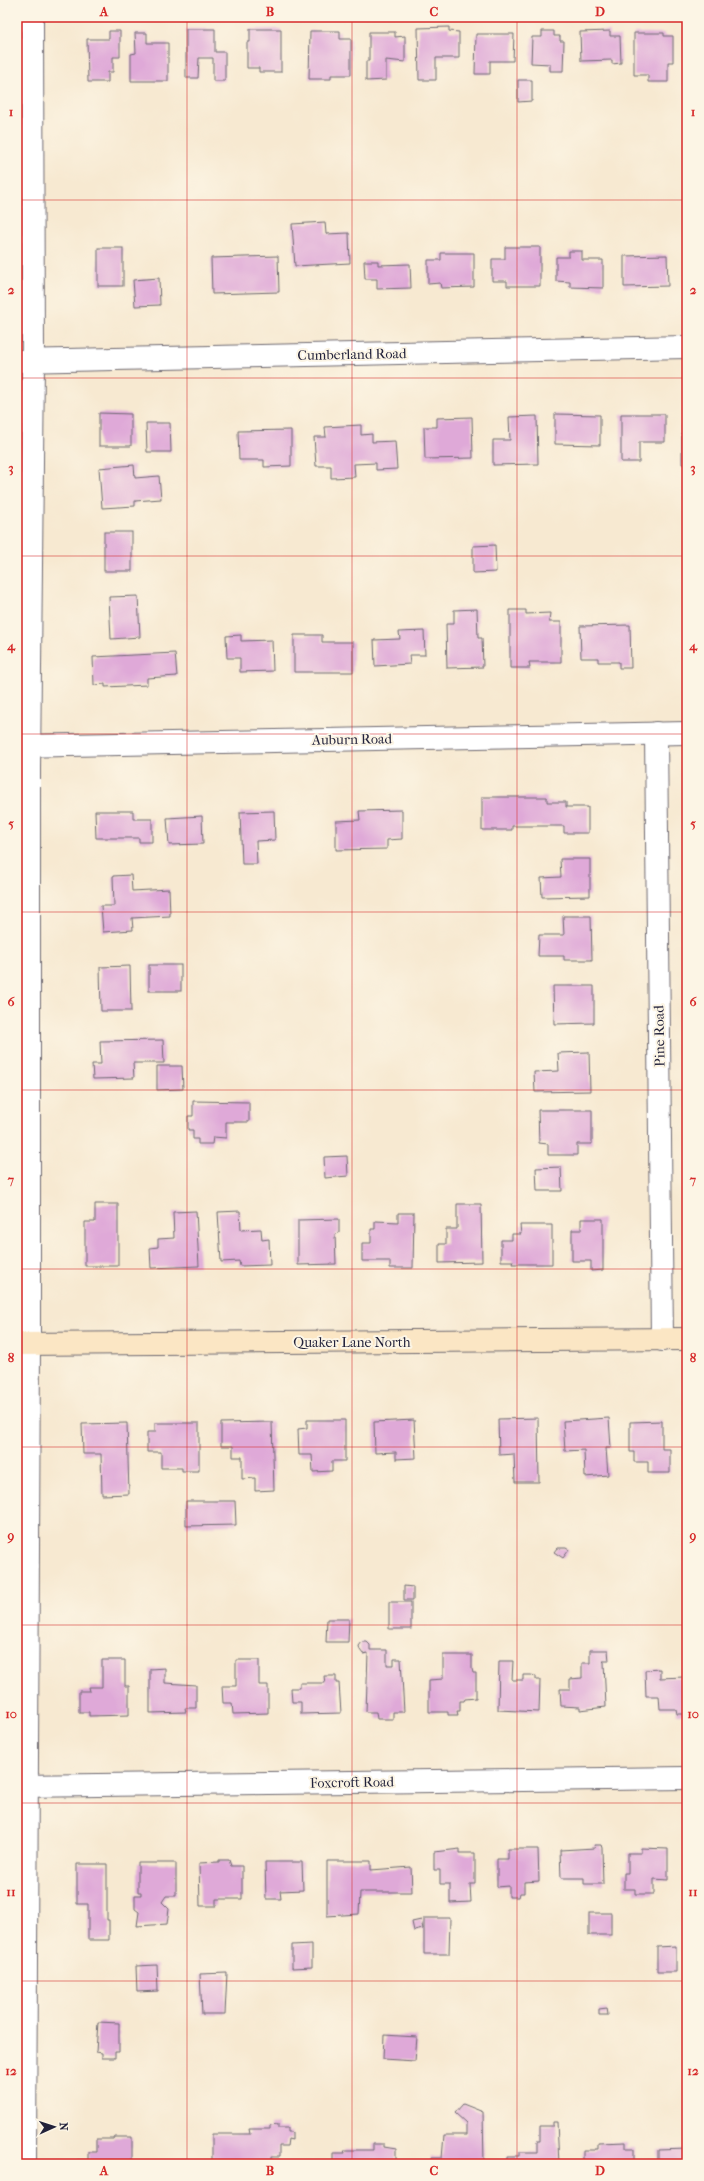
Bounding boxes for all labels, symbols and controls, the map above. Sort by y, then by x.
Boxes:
text: A [99,4,109,19]
text: B [266,4,275,19]
text: C [430,4,439,19]
text: D [595,4,605,19]
text: 1 [9,104,14,119]
text: 1 [691,104,696,119]
text: 2 [8,282,15,297]
text: 2 [690,282,697,297]
street label: Cumberland Road [297,345,407,364]
text: 3 [8,460,14,476]
text: 3 [690,460,696,476]
text: 4 [6,638,16,654]
text: 4 [688,638,698,654]
street label: Auburn Road [311,730,393,749]
text: 5 [8,816,14,831]
text: 5 [690,816,696,831]
text: 6 [7,994,15,1009]
text: 6 [689,994,697,1009]
street label: Pine Road [650,1005,669,1067]
text: 7 [7,1172,15,1187]
text: 7 [689,1172,697,1187]
street label: Quaker Lane North [293,1334,411,1351]
text: 8 [8,1350,15,1365]
text: 8 [690,1350,697,1365]
text: 9 [7,1528,15,1544]
text: 9 [689,1528,697,1544]
text: 10 [5,1706,17,1721]
text: 10 [687,1706,699,1721]
street label: Foxcroft Road [310,1773,395,1792]
text: 11 [6,1884,16,1899]
text: 11 [688,1884,698,1899]
text: 12 [5,2063,17,2078]
text: 12 [687,2063,699,2078]
north arrow [34,2107,74,2147]
text: N [57,2122,70,2132]
text: A [99,2163,109,2178]
text: B [266,2163,275,2178]
text: C [430,2163,439,2178]
text: D [595,2163,605,2178]

